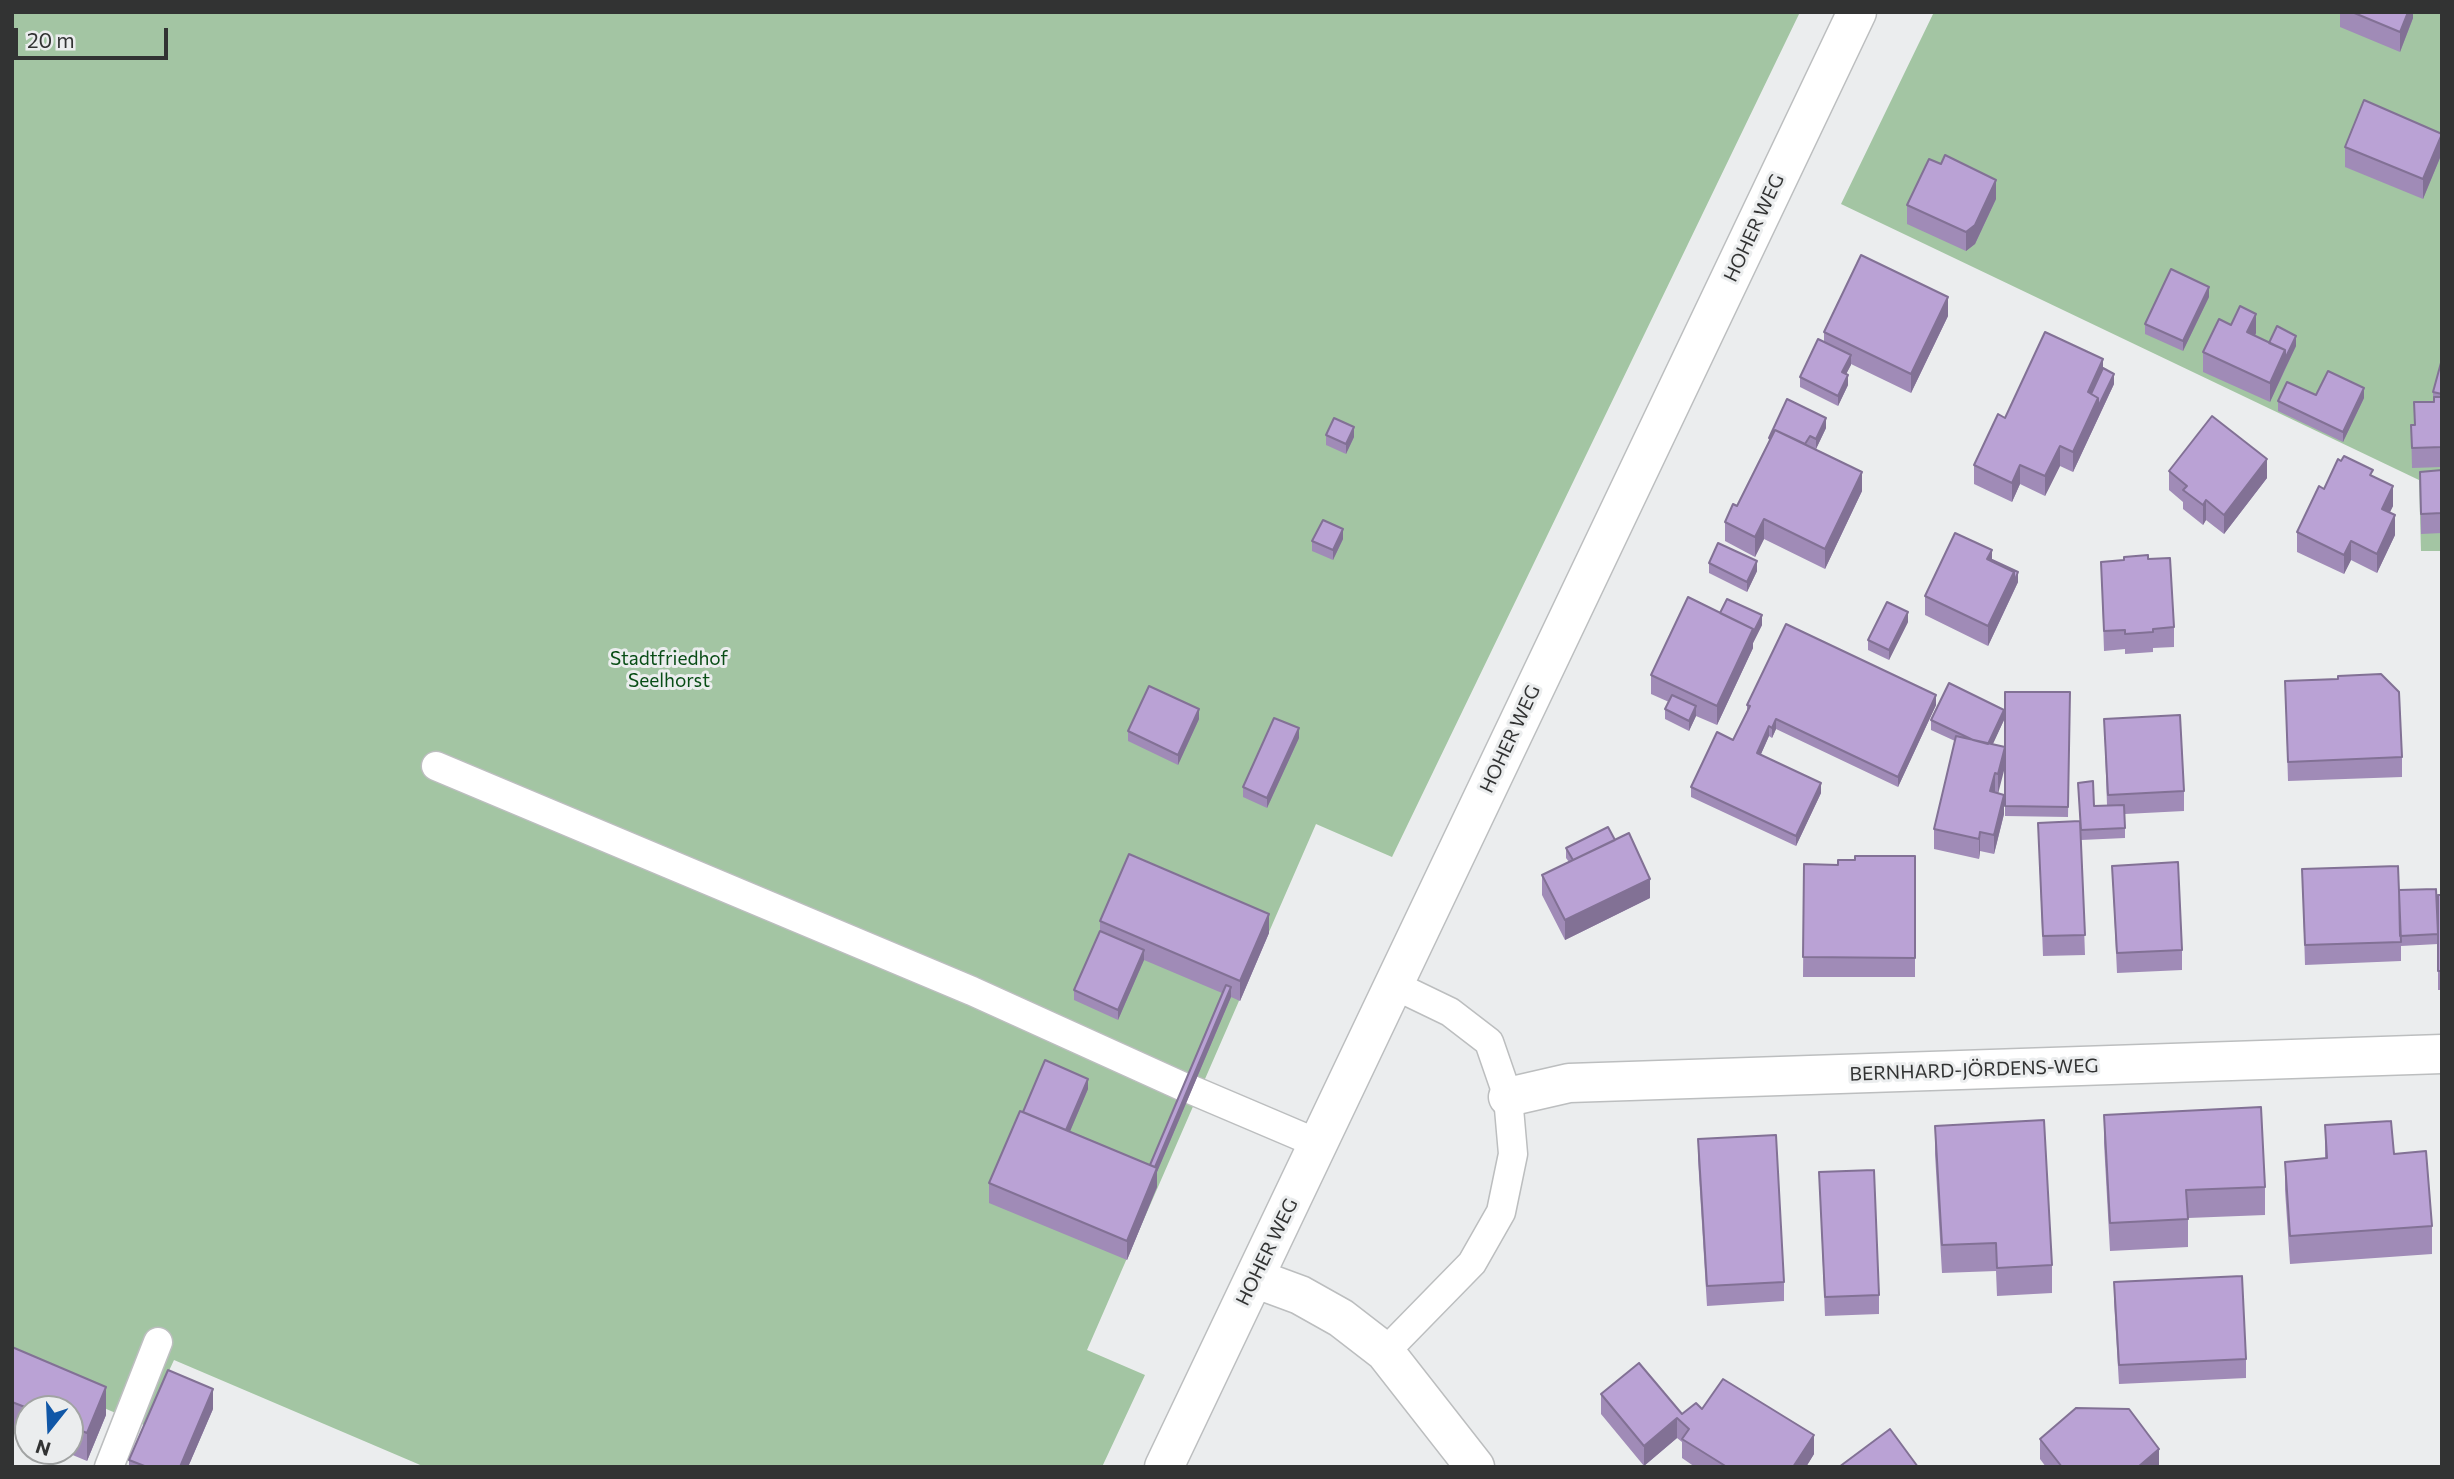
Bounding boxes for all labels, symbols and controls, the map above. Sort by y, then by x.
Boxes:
scale bar [18,14,172,58]
text: 20 m [27,27,75,52]
street label: HOHER WEG [1719,171,1789,285]
park label: Stadtfriedhof Seelhorst [610,648,728,692]
street label: HOHER WEG [1475,682,1545,796]
street label: BERNHARD-JÖRDENS-WEG [1849,1054,2099,1086]
street label: HOHER WEG [1231,1195,1303,1309]
north arrow [14,1395,84,1465]
text: N [33,1435,53,1462]

